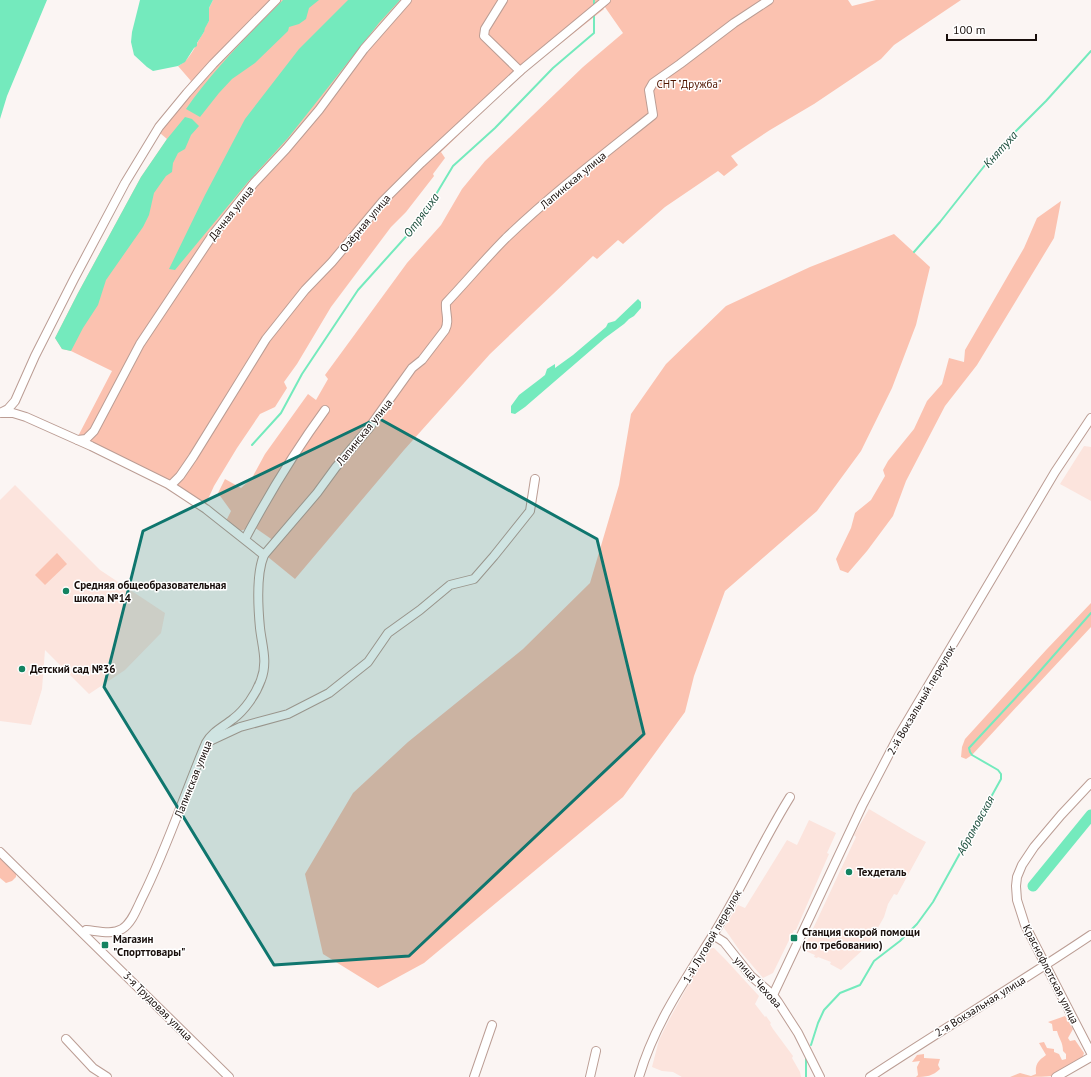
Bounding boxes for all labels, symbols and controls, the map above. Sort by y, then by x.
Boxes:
scale bar [947,16,1036,42]
text: 100 m [953,22,986,37]
park label: СНТ "Дружба" [656,77,722,91]
water label: Княтуха [980,127,1020,170]
street label: Лапинская улица [536,148,609,212]
street label: Дачная улица [205,183,257,243]
water label: Отрясиха [400,190,442,240]
street label: Озёрная улица [337,191,393,255]
street label: Лапинская улица [332,396,395,469]
place label: Средняя общеобразовательная школа №14 [74,578,226,605]
marker: Средняя общеобразовательная школа №14 [61,586,71,596]
street label: 2-й Вокзальный переулок [884,642,958,757]
place label: Детский сад №36 [30,662,115,676]
marker: Детский сад №36 [17,664,27,674]
street label: Лапинская улица [171,738,215,821]
water label: Абрамовская [952,792,998,858]
place label: Техдеталь [857,865,907,879]
marker: Техдеталь [844,867,854,877]
street label: 1-й Луговой переулок [680,886,745,985]
street label: Краснофлотская улица [1020,922,1082,1026]
place label: Станция скорой помощи (по требованию) [802,925,920,952]
place label: Магазин "Спорттовары" [113,932,185,959]
marker: Станция скорой помощи (по требованию) [789,933,799,943]
marker: Магазин "Спорттовары" [100,940,110,950]
street label: улица Чехова [731,953,785,1011]
street label: 3-я Трудовая улица [120,968,196,1044]
street label: 2-я Вокзальная улица [932,972,1028,1040]

